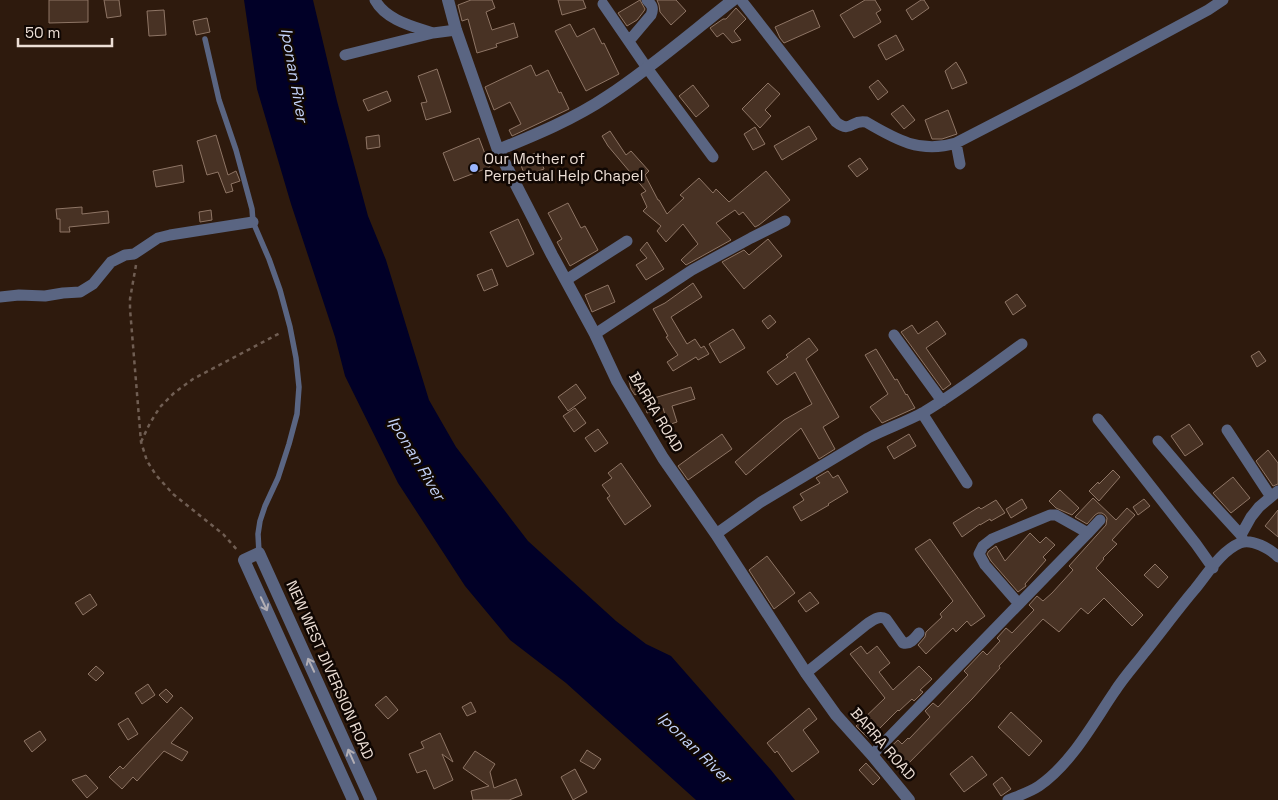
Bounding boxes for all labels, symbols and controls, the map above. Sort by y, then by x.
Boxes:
scale bar [18,15,111,47]
text: 50 m [25,23,60,42]
water label: Iponan River [276,27,313,126]
place label: Our Mother of Perpetual Help Chapel [484,149,643,185]
marker: Our Mother of Perpetual Help Chapel [468,162,480,174]
street label: BARRA ROAD [625,368,688,455]
water label: Iponan River [383,412,451,506]
street label: NEW WEST DIVERSION ROAD [282,577,379,762]
one-way arrow [260,596,270,611]
one-way arrow [305,658,315,673]
street label: BARRA ROAD [847,703,920,784]
water label: Iponan River [653,707,737,789]
one-way arrow [346,749,356,764]

